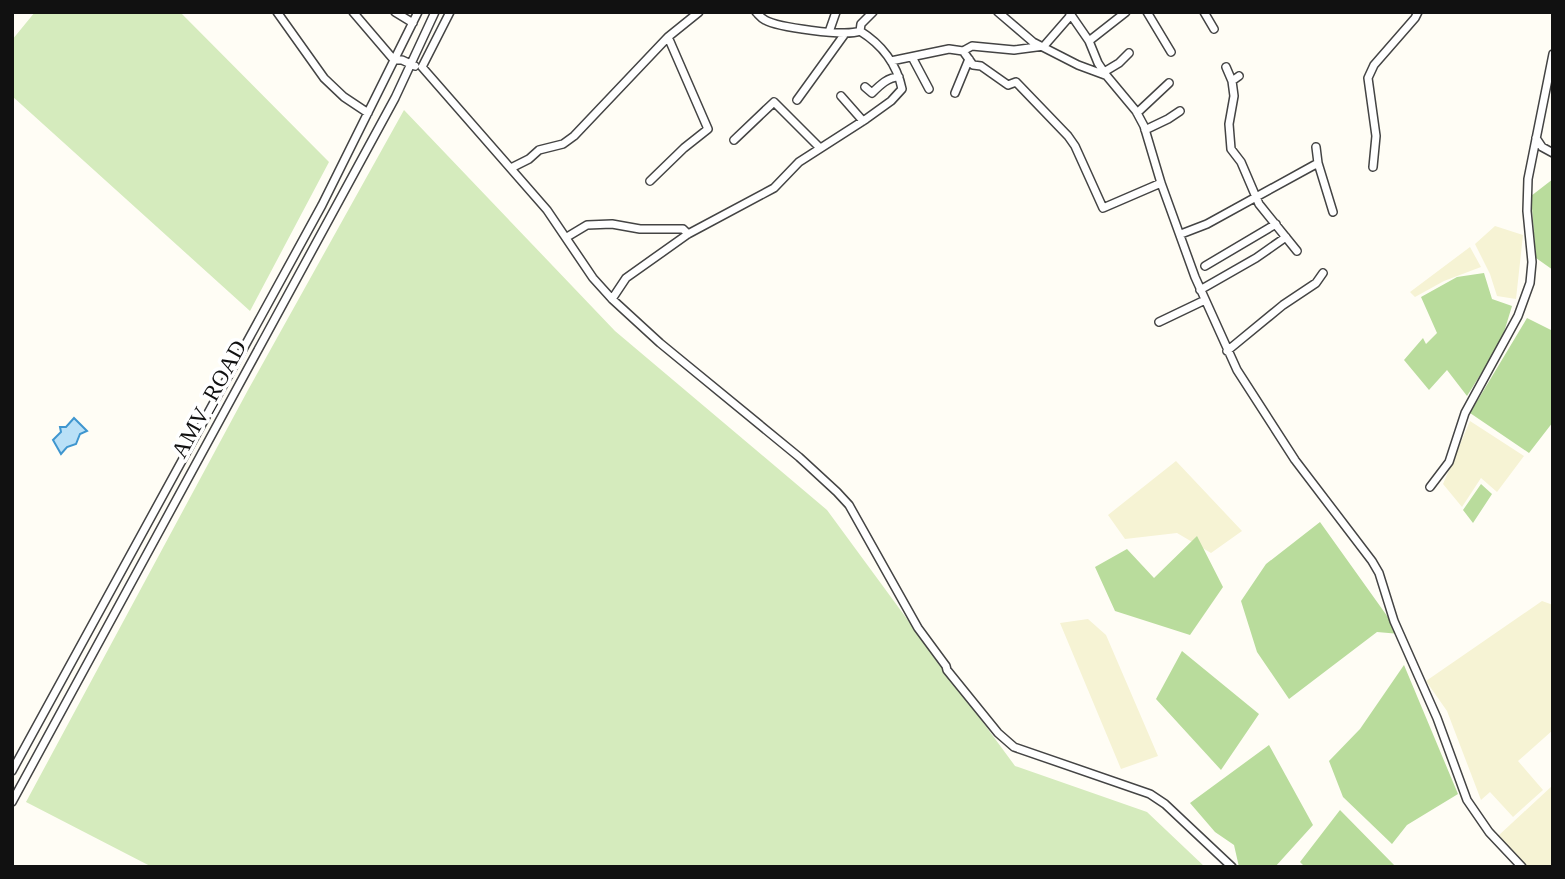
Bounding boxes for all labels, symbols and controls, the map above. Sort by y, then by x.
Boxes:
street label: AMV_ROAD [166,336,252,462]

